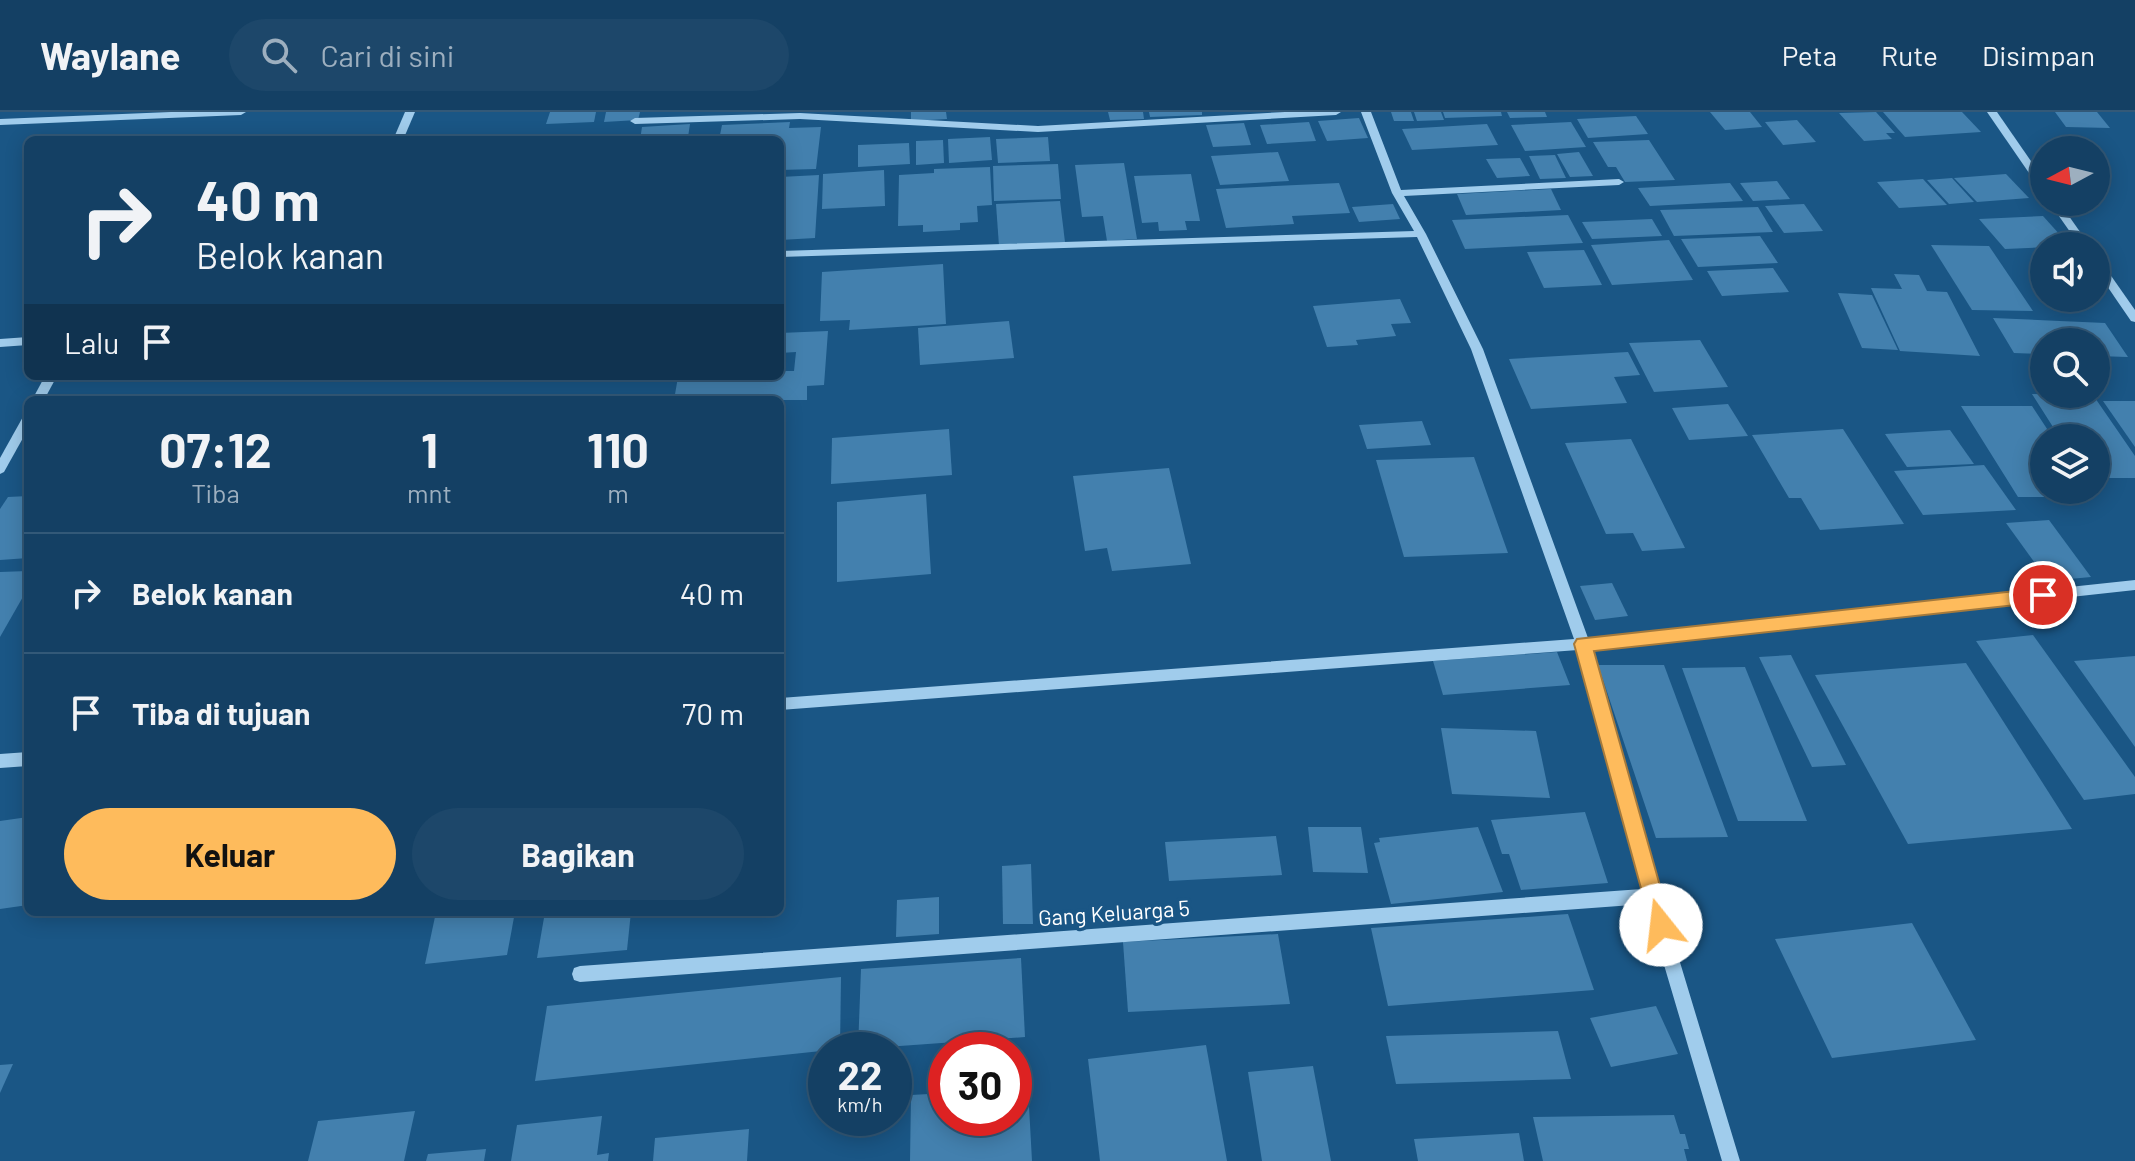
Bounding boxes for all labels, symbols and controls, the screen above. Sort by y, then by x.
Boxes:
search box [229,19,789,91]
text: Waylane [40,32,181,78]
icon: search [257,33,301,77]
text: Cari di sini [321,37,454,73]
text: Peta [1782,38,1837,72]
text: Rute [1881,38,1938,72]
text: Disimpan [1982,38,2095,72]
north arrow [2030,136,2110,216]
map controls [2030,136,2110,504]
text: 40 m [196,165,320,232]
icon: right [64,168,168,272]
button: sound [2030,232,2110,312]
text: Belok kanan [196,233,384,276]
icon: arrive [135,320,179,364]
text: Lalu [64,324,119,360]
button: search [2030,328,2110,408]
text: 07:12 [159,420,272,478]
text: 1 [421,420,438,478]
text: 110 [587,420,649,478]
button: layers [2030,424,2110,504]
text: Tiba [191,477,240,508]
text: mnt [407,477,452,508]
text: m [607,477,629,508]
pin [2009,561,2077,629]
icon: right [64,571,108,615]
icon: arrive [2021,573,2065,617]
text: Belok kanan [132,575,293,611]
text: 40 m [680,575,744,611]
icon: arrive [64,691,108,735]
text: Tiba di tujuan [132,695,310,731]
text: 70 m [682,695,744,731]
button: Keluar [64,808,396,900]
button: Bagikan [412,808,744,900]
position arrow [1619,883,1703,967]
street label: Gang Keluarga 5 [1037,894,1191,930]
speed limit sign: 30 [928,1032,1032,1136]
text: 22 [838,1050,882,1098]
text: km/h [837,1092,883,1116]

